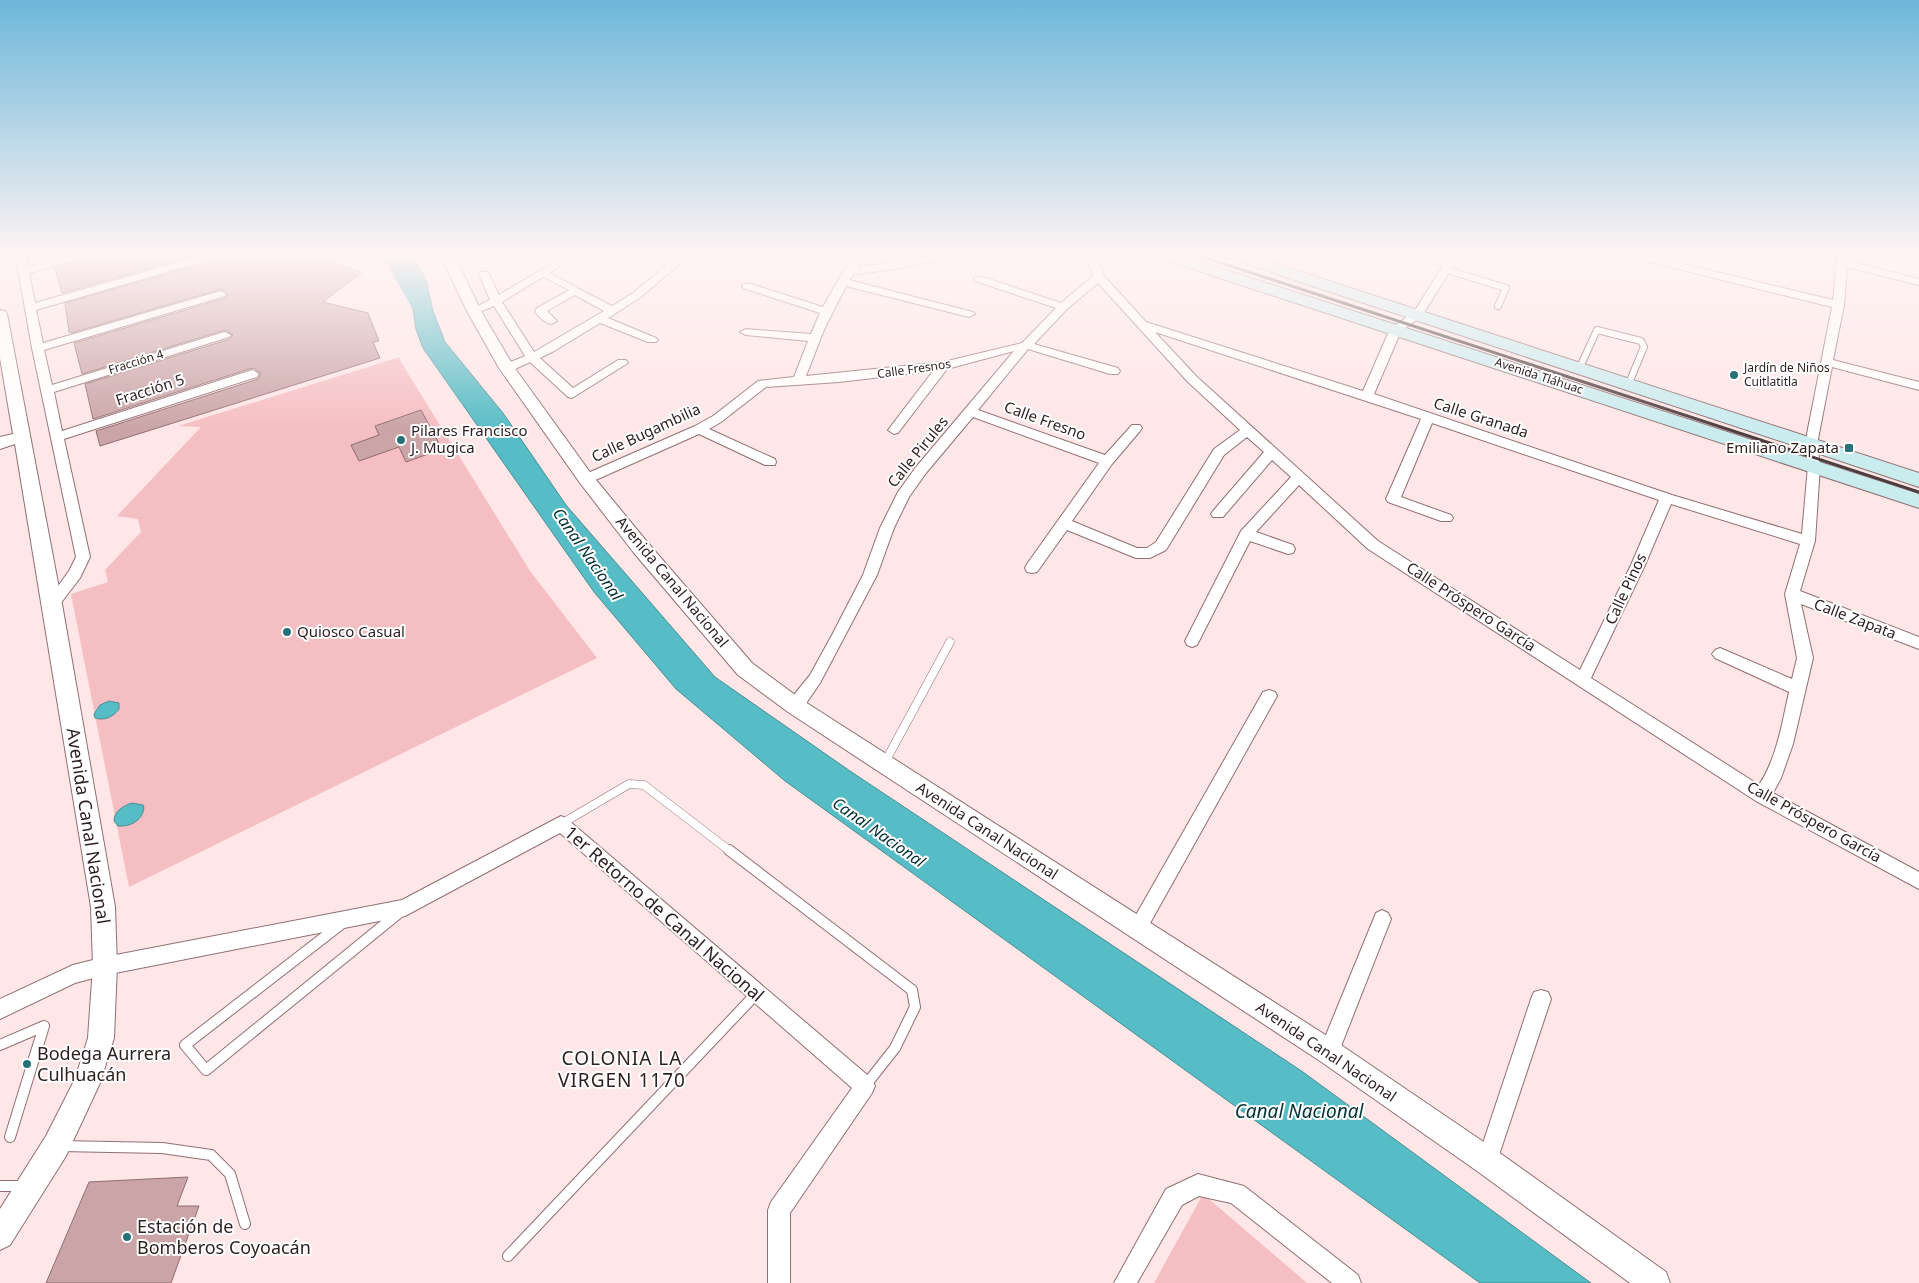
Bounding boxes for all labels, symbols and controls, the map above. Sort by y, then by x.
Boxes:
street label: Fracción 4 [106,345,166,378]
street label: Avenida Tláhuac [1493,353,1586,398]
street label: Calle Fresnos [876,355,952,382]
place label: Jardín de Niños Cuitlatitla [1743,359,1830,390]
street label: Fracción 5 [113,369,187,410]
marker: Jardín de Niños Cuitlatitla [1728,369,1740,381]
street label: Calle Granada [1431,392,1531,442]
street label: Calle Fresno [1002,396,1089,444]
street label: Calle Bugambilia [588,398,703,466]
street label: Calle Pirules [882,412,952,491]
place label: Pilares Francisco J. Mugica [409,420,528,457]
marker: Pilares Francisco J. Mugica [395,434,407,446]
place label: Emiliano Zapata [1726,437,1839,457]
marker: Emiliano Zapata [1843,442,1855,454]
water label: Canal Nacional [548,503,629,605]
street label: Avenida Canal Nacional [612,512,734,651]
street label: Calle Pinos [1600,550,1650,627]
street label: Calle Próspero García [1403,557,1540,656]
street label: Calle Zapata [1811,593,1899,643]
place label: Quiosco Casual [297,621,405,641]
marker: Quiosco Casual [281,626,293,638]
street label: Avenida Canal Nacional [62,726,116,926]
street label: Calle Próspero García [1744,776,1885,866]
street label: Avenida Canal Nacional [913,777,1062,884]
water label: Canal Nacional [828,792,930,873]
street label: 1er Retorno de Canal Nacional [560,820,770,1007]
street label: Avenida Canal Nacional [1252,997,1401,1106]
place label: Bodega Aurrera Culhuacán [37,1041,171,1086]
district label: COLONIA LA VIRGEN 1170 [558,1045,686,1093]
marker: Bodega Aurrera Culhuacán [21,1058,33,1070]
water label: Canal Nacional [1235,1098,1364,1124]
place label: Estación de Bomberos Coyoacán [137,1214,311,1259]
marker: Estación de Bomberos Coyoacán [121,1231,133,1243]

